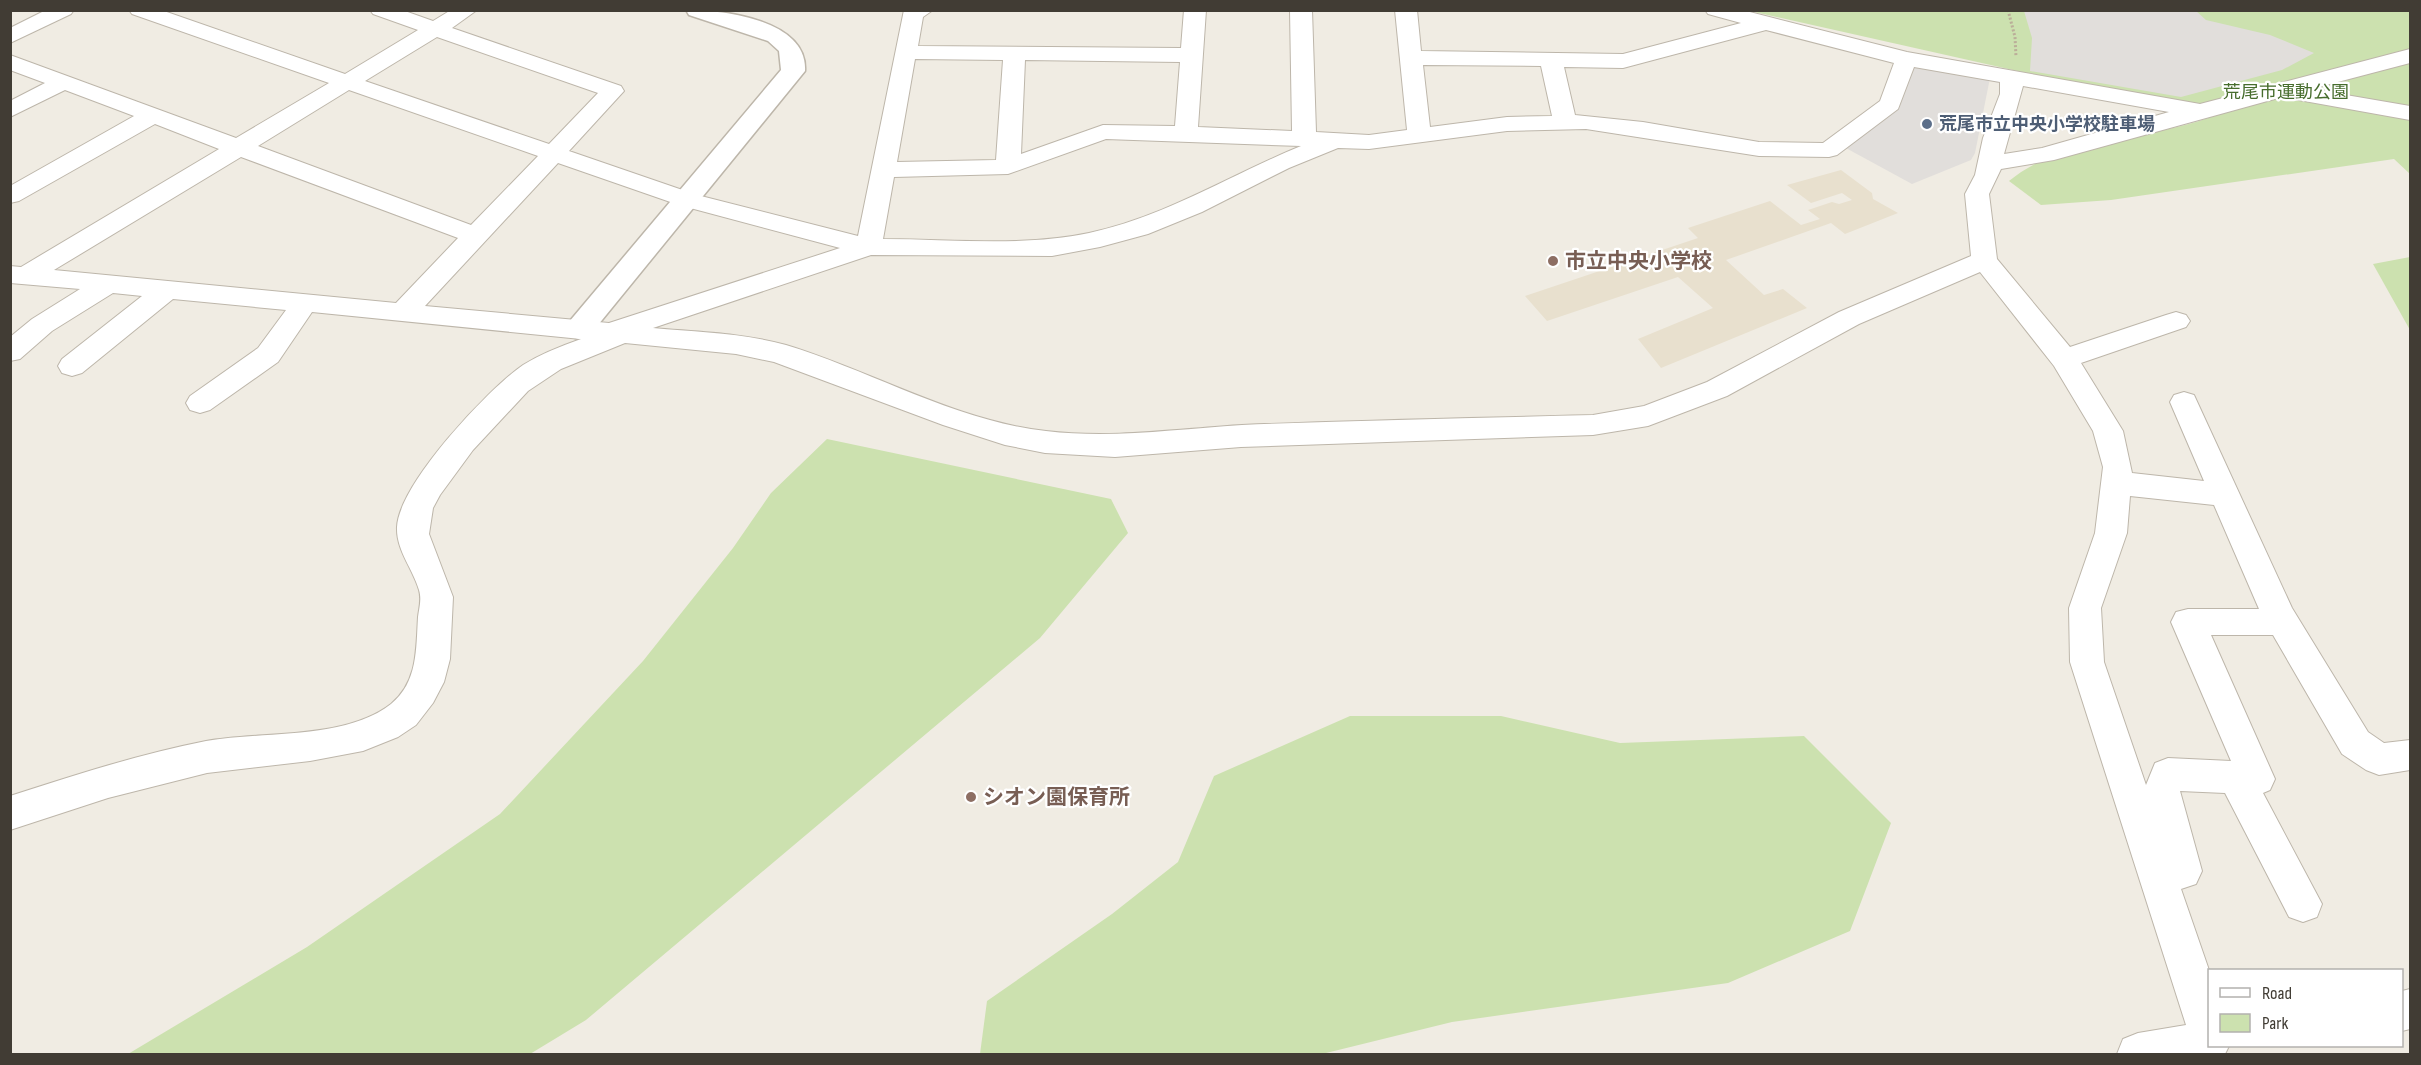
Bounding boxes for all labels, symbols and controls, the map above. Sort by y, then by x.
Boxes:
park label: 荒尾市運動公園 [2223,82,2349,103]
place label: 荒尾市立中央小学校駐車場 [1939,114,2155,135]
marker: 荒尾市立中央小学校駐車場 [1920,117,1934,131]
place label: 市立中央小学校 [1565,249,1712,274]
marker: 市立中央小学校 [1546,254,1560,268]
place label: シオン園保育所 [983,785,1130,810]
marker: シオン園保育所 [964,790,978,804]
legend [2208,969,2403,1047]
text: Road [2262,983,2292,1004]
text: Park [2262,1013,2288,1034]

